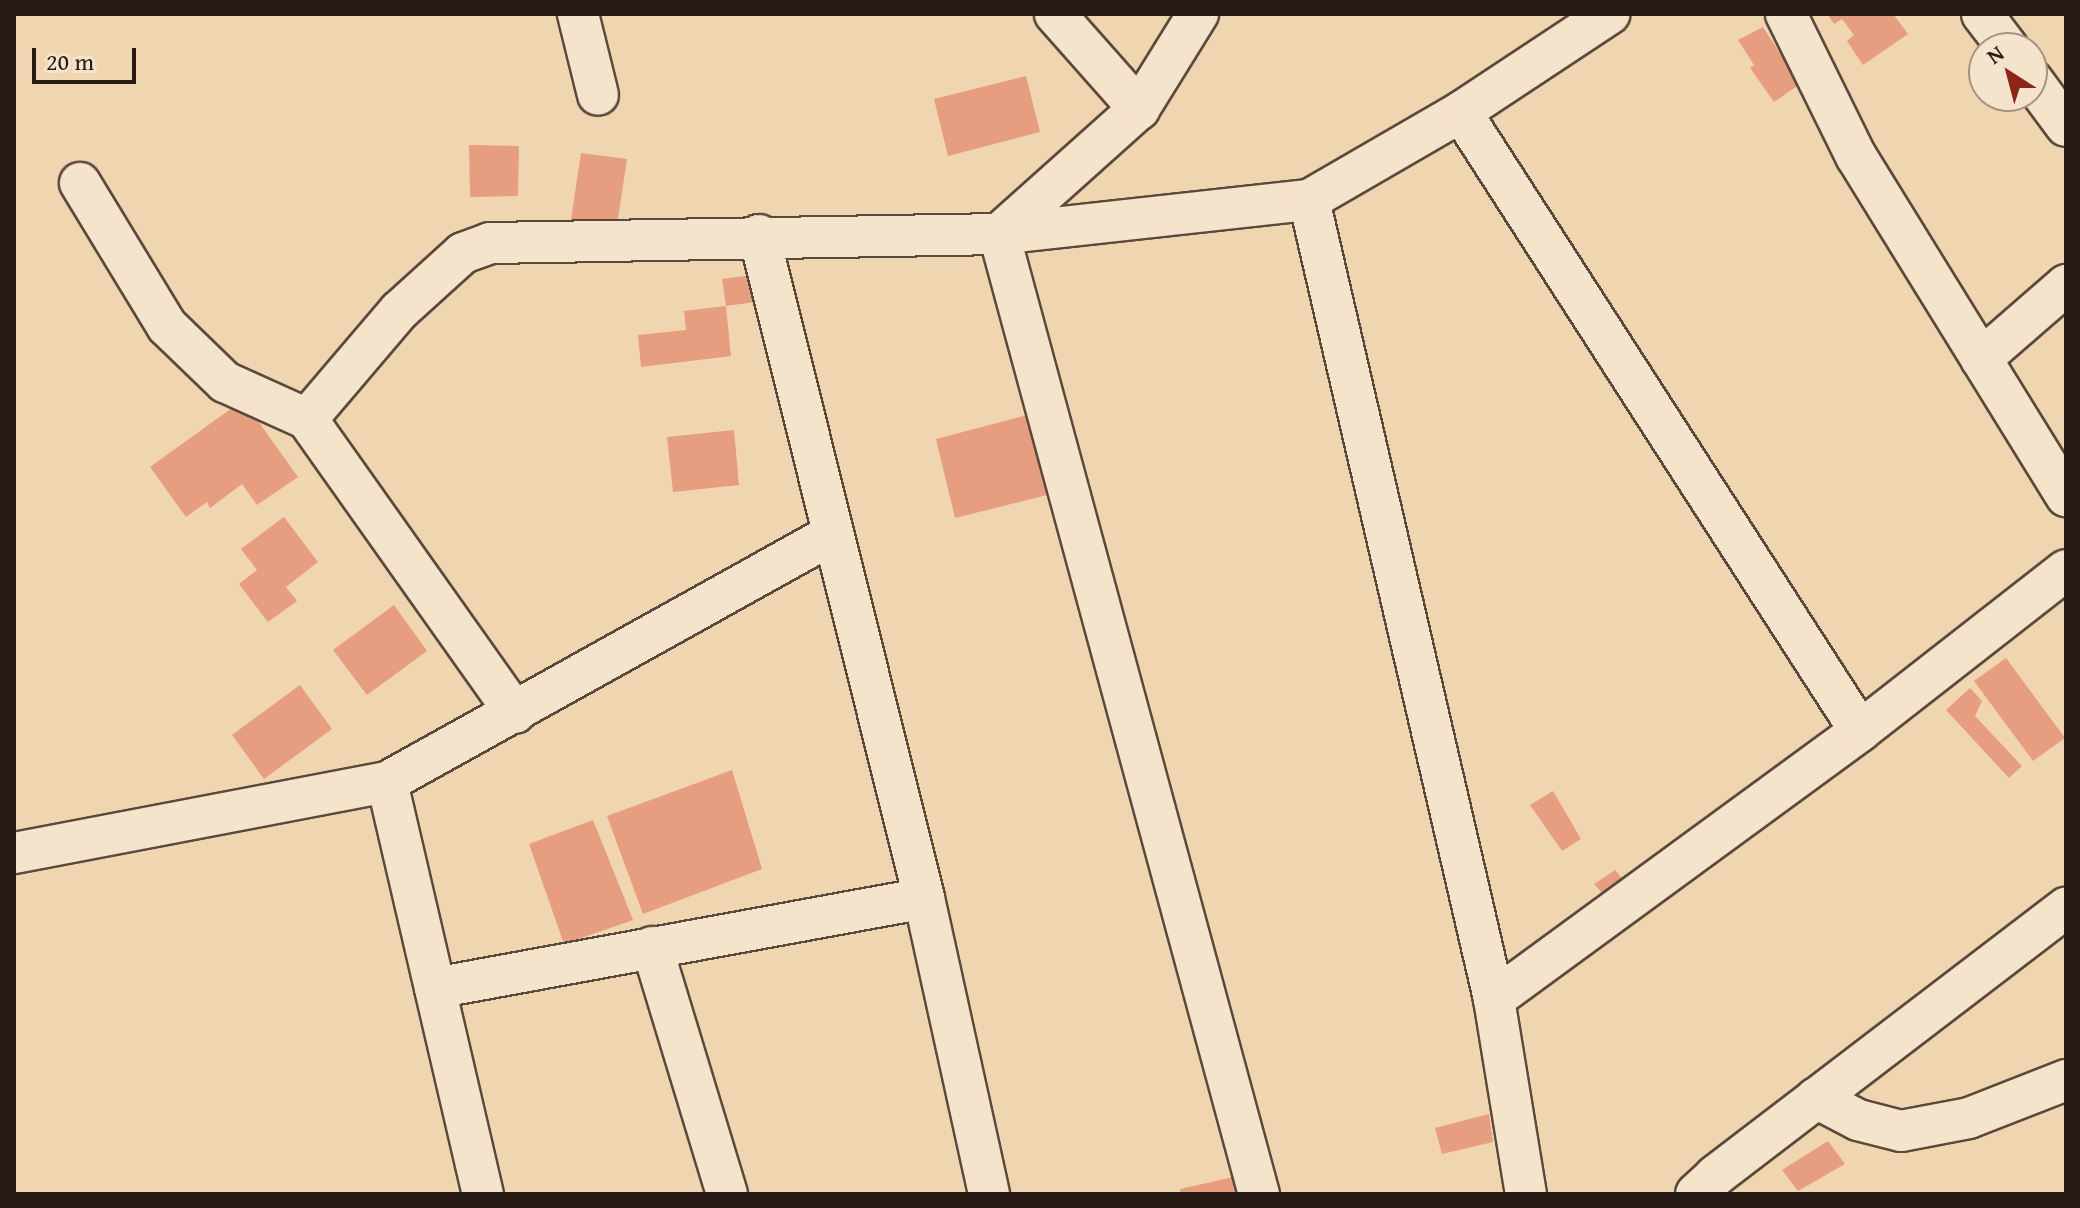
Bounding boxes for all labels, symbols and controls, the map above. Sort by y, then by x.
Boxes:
scale bar [36,32,140,82]
north arrow [1968,32,2048,112]
text: N [1980,37,2010,71]
text: 20 m [46,44,94,79]

